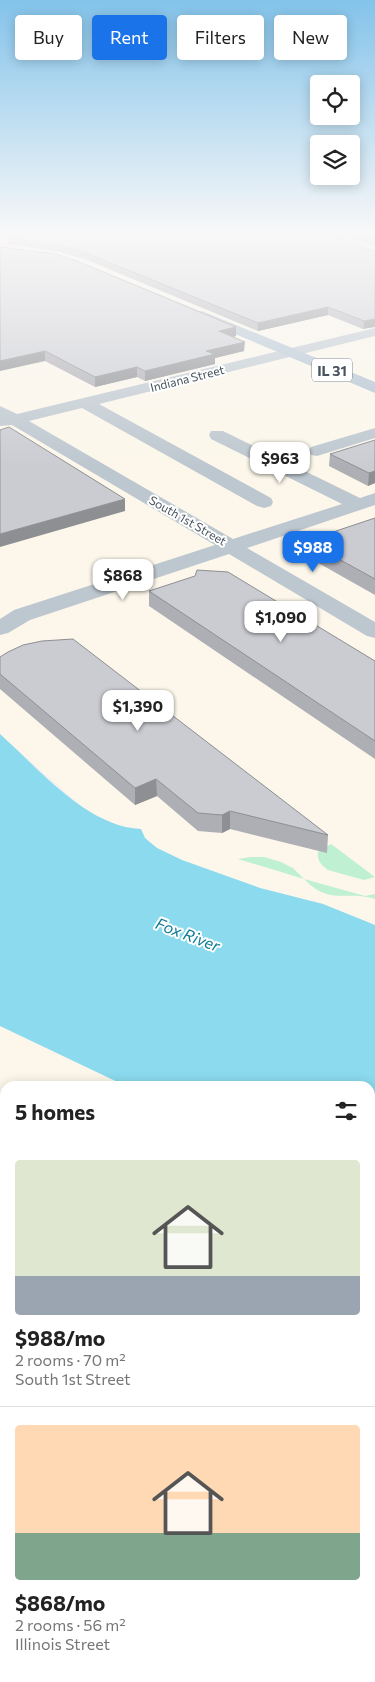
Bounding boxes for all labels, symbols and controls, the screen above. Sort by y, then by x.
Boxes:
chip: Buy [15,15,82,60]
chip: Rent [92,15,167,60]
chip: Filters [177,15,264,60]
chip: New [274,15,347,60]
map controls [310,75,360,185]
button: locate [310,75,360,125]
button: layers [310,135,360,185]
road number: IL 31 [312,358,352,382]
street label: Indiana Street [148,362,226,394]
pin: $963 [250,442,310,484]
text: $963 [261,448,299,467]
street label: South 1st Street [147,492,229,548]
pin: $988 [283,530,343,573]
text: $988 [294,537,332,556]
pin: $868 [93,558,153,601]
text: $868 [104,565,142,584]
pin: $1,090 [240,600,322,643]
text: $1,090 [255,607,307,626]
pin: $1,390 [97,690,179,732]
text: $1,390 [113,696,163,715]
water label: Fox River [153,913,223,955]
icon: filters [332,1097,360,1125]
text: 5 homes [15,1099,95,1124]
icon: home [143,1192,233,1282]
text: $988/mo [15,1325,105,1350]
text: 2 rooms · 70 m² [15,1350,126,1369]
text: South 1st Street [15,1369,131,1388]
icon: home [143,1458,233,1548]
text: $868/mo [15,1590,105,1615]
text: 2 rooms · 56 m² [15,1615,126,1634]
text: Illinois Street [15,1634,110,1653]

